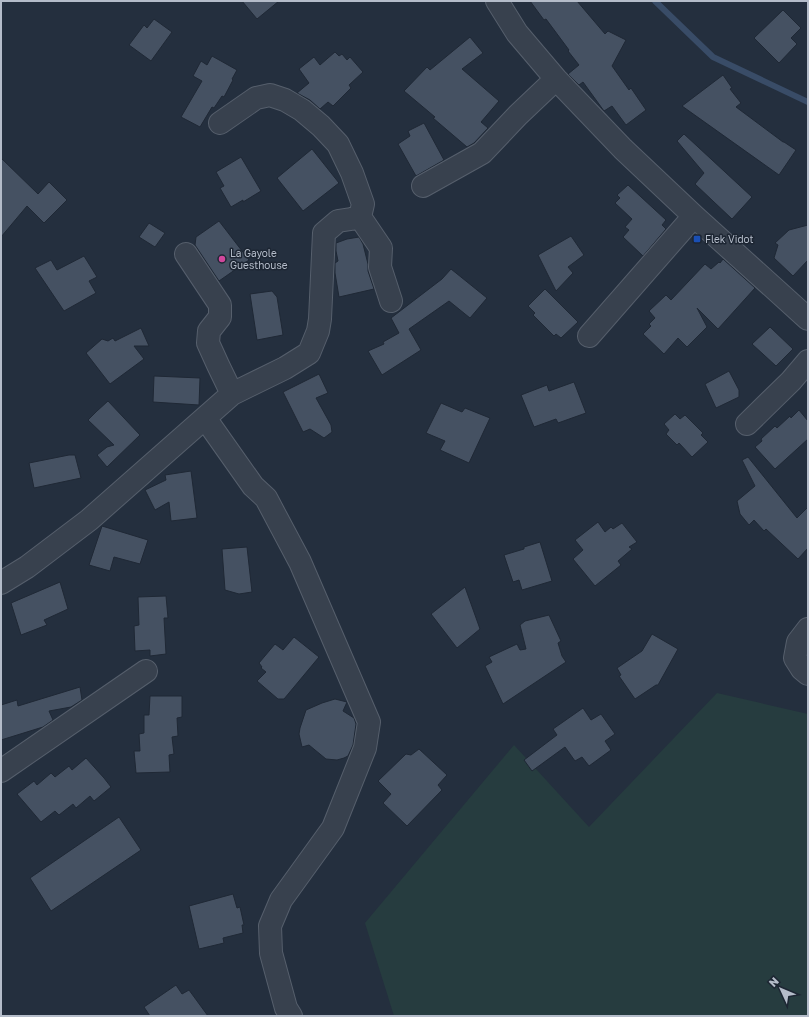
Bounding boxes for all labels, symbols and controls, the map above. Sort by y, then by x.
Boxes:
place label: Flek Vidot [705,233,754,245]
marker: Flek Vidot [692,234,702,244]
place label: La Gayole Guesthouse [230,247,288,271]
marker: La Gayole Guesthouse [217,254,227,264]
north arrow [761,969,801,1009]
text: N [766,974,781,989]

